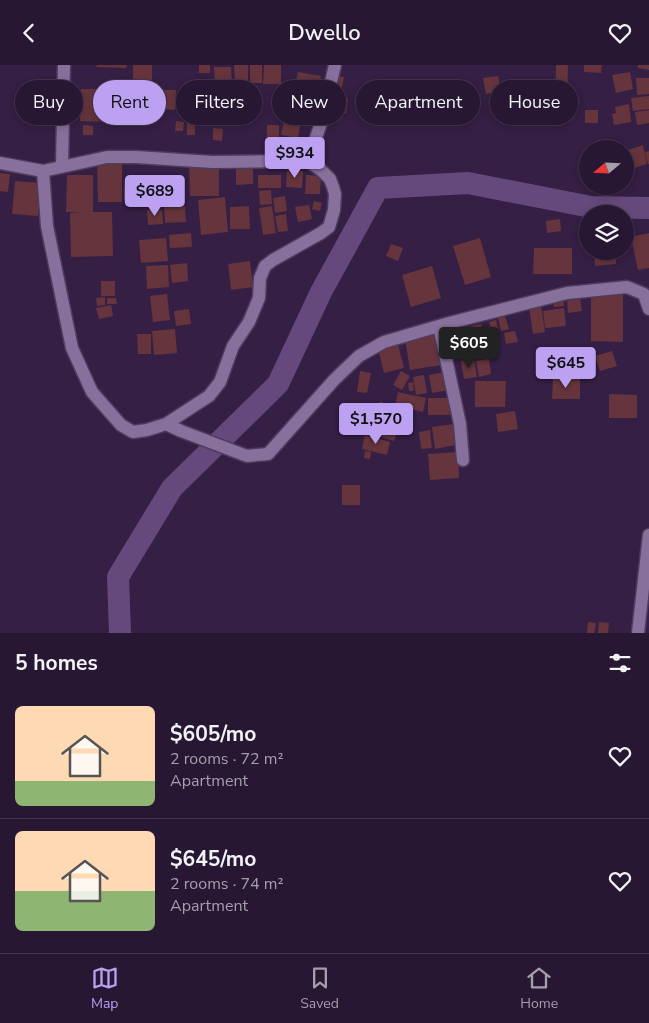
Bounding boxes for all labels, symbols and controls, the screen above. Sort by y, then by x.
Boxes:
text: Dwello [288,18,361,48]
icon: back [15,19,43,47]
icon: heart [606,19,634,47]
chip: Buy [15,80,83,125]
chip: Rent [93,80,166,125]
chip: Filters [176,80,262,125]
chip: New [272,80,346,125]
chip: Apartment [356,80,480,125]
chip: House [490,80,578,125]
pin: $934 [265,137,325,179]
north arrow [579,140,634,195]
map controls [579,140,634,260]
text: $934 [276,142,314,164]
pin: $689 [125,175,185,217]
text: $689 [136,180,174,202]
button: layers [579,205,634,260]
pin: $605 [439,327,499,369]
text: $605 [450,332,488,354]
pin: $645 [536,347,596,389]
text: $645 [547,352,585,374]
pin: $1,570 [335,403,417,445]
text: $1,570 [350,408,402,430]
text: 5 homes [15,649,98,677]
icon: filters [606,649,634,677]
text: $605/mo [170,720,256,748]
icon: home [55,726,115,786]
icon: heart [606,742,634,770]
text: 2 rooms · 72 m² [170,748,283,770]
text: Apartment [170,770,248,792]
text: $645/mo [170,845,256,873]
icon: home [55,851,115,911]
icon: heart [606,867,634,895]
text: 2 rooms · 74 m² [170,873,283,895]
text: Apartment [170,895,248,917]
tab: Map [91,964,119,1013]
tab: Saved [300,964,339,1013]
tab: Home [520,964,558,1013]

